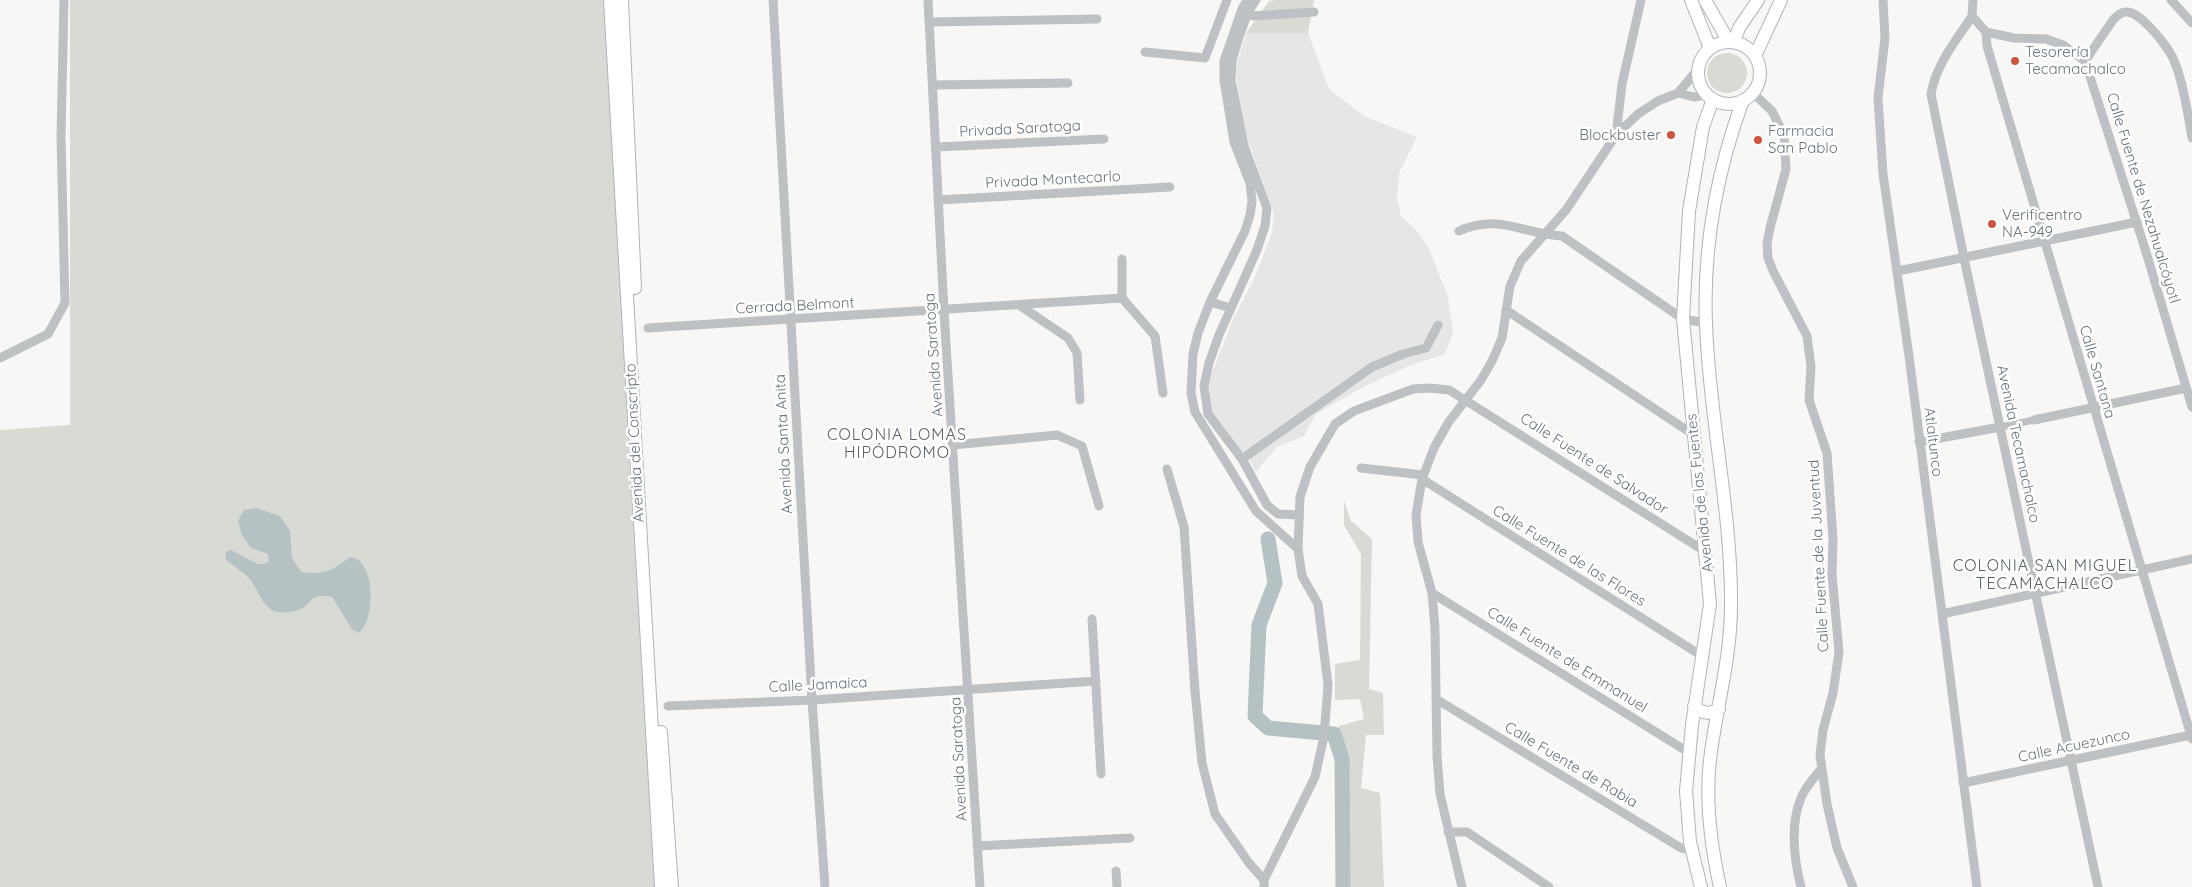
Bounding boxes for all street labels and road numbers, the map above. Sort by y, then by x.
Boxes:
street label: Calle Fuente de Nezahualcóyotl [2102,90,2184,306]
street label: Privada Saratoga [959,117,1081,141]
street label: Privada Montecarlo [985,167,1121,193]
street label: Avenida Saratoga [921,292,947,418]
street label: Cerrada Belmont [735,294,855,318]
street label: Calle Santana [2075,323,2119,421]
street label: Avenida del Conscripto [622,363,648,523]
street label: Avenida Tecamachalco [1992,364,2044,524]
street label: Avenida Santa Anita [771,374,797,514]
street label: Atlaltunco [1920,406,1946,478]
street label: Calle Fuente de Salvador [1517,409,1671,519]
street label: Avenida de las Fuentes [1683,413,1717,573]
street label: Calle Fuente de la Juventud [1805,459,1833,653]
street label: Calle Fuente de las Flores [1489,502,1649,610]
street label: Calle Fuente de Emmanuel [1484,603,1650,717]
street label: Calle Jamaica [768,673,868,697]
street label: Avenida Saratoga [947,696,971,822]
street label: Calle Fuente de Rabia [1501,718,1641,812]
street label: Calle Acuezunco [2016,725,2132,767]

